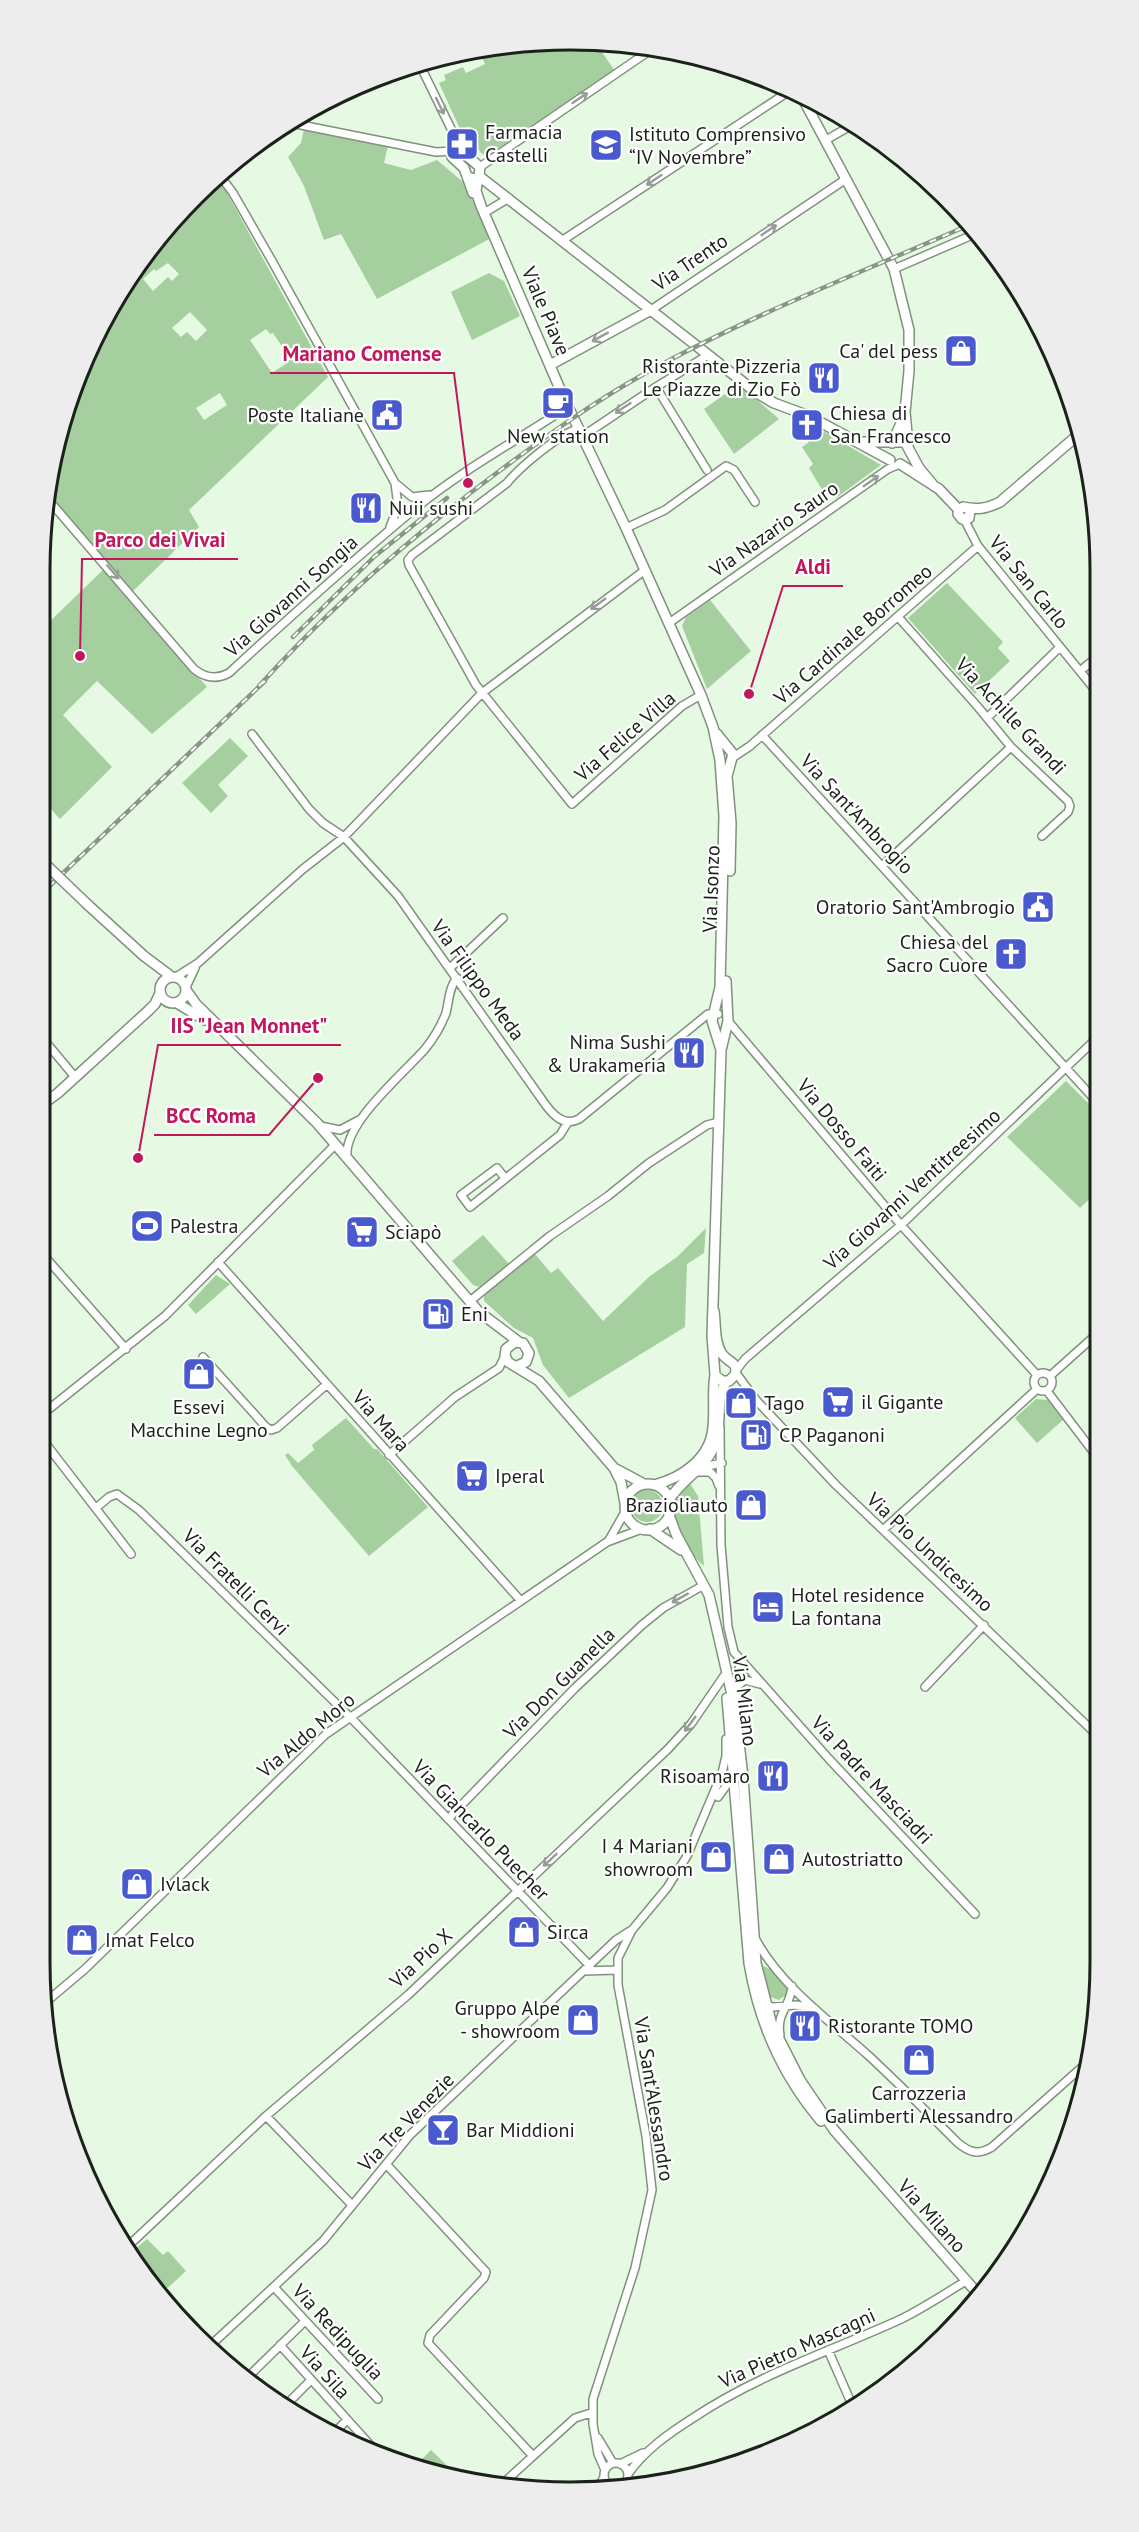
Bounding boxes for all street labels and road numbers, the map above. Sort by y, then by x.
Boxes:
street label: Via Trento [646,227,733,297]
street label: Viale Piave [515,262,576,359]
street label: Via Nazario Sauro [704,475,843,584]
street label: Via Giovanni Songia [218,529,363,663]
street label: Via San Carlo [983,529,1075,634]
street label: Via Cardinale Borromeo [768,558,938,711]
street label: Via Achille Grandi [949,651,1072,780]
street label: Via Felice Villa [568,685,681,788]
street label: Via Sant'Ambrogio [794,748,919,880]
street label: Via Isonzo [696,845,726,934]
street label: Via Filippo Meda [425,914,531,1046]
street label: Via Dosso Faiti [791,1072,893,1187]
street label: Via Giovanni Ventitreesimo [817,1103,1006,1276]
street label: Via Mara [346,1384,416,1457]
street label: Via Pio Undicesimo [860,1486,999,1617]
street label: Via Fratelli Cervi [176,1522,295,1641]
street label: Via Don Guanella [497,1622,620,1745]
street label: Via Milano [726,1653,763,1748]
street label: Via Aldo Moro [251,1687,360,1784]
street label: Via Padre Masciadri [805,1709,938,1850]
street label: Via Giancarlo Puecher [406,1753,555,1906]
street label: Via Pio X [383,1922,458,1994]
street label: Via Sant'Alessandro [628,2014,680,2183]
street label: Via Tre Venezie [352,2067,460,2178]
street label: Via Milano [891,2173,972,2258]
street label: Via Redipuglia [286,2278,389,2386]
street label: Via Pietro Mascagni [714,2302,879,2395]
street label: Via Sila [293,2339,356,2404]

